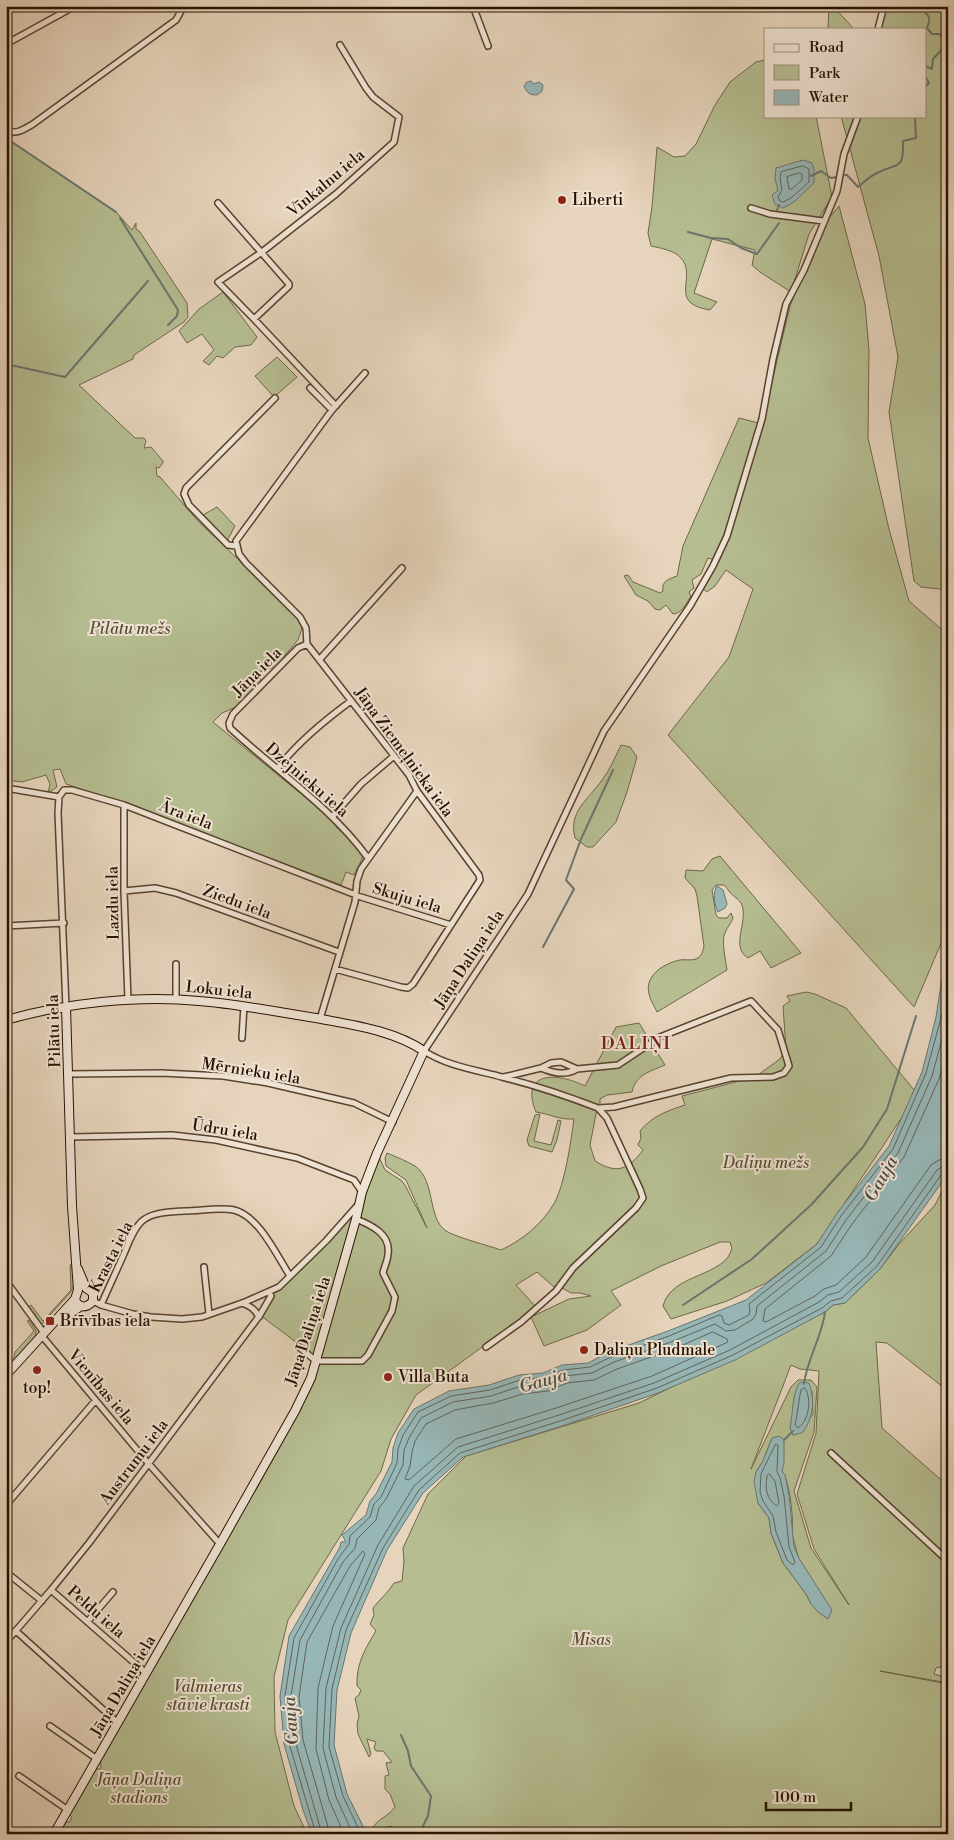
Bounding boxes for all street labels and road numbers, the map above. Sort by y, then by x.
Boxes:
street label: Vīnkalnu iela [282,144,370,222]
street label: Jāņa iela [227,642,287,702]
street label: Jāņa Ziemeļnieka iela [350,682,458,822]
street label: Dzejnieku iela [261,738,353,822]
street label: Āra iela [156,794,217,835]
street label: Lazdu iela [102,865,124,940]
street label: Skuju iela [370,878,445,918]
street label: Ziedu iela [200,880,275,924]
street label: Jāņa Daliņa iela [429,905,509,1013]
street label: Loku iela [185,977,254,1004]
street label: Pilātu iela [43,993,65,1068]
street label: Mērnieku iela [200,1053,303,1089]
street label: Ūdru iela [191,1114,260,1145]
street label: Krasta iela [85,1217,138,1296]
street label: Jāņa Daliņa iela [281,1273,335,1389]
street label: Vienības iela [63,1344,139,1430]
street label: Austrumu iela [95,1415,173,1509]
street label: Peldu iela [63,1581,130,1643]
street label: Jāņa Daliņa iela [85,1631,160,1741]

